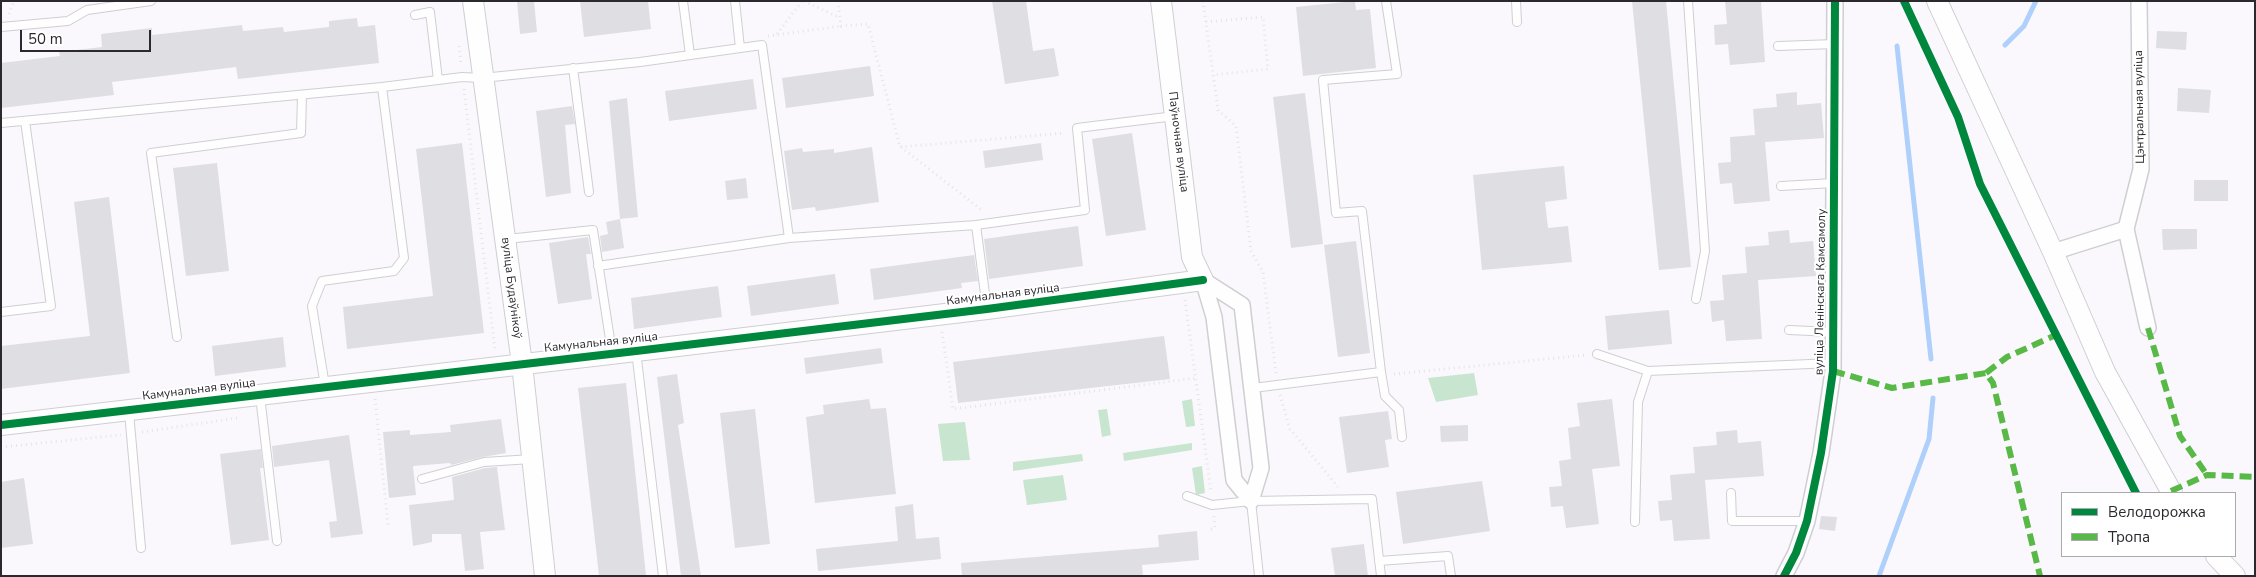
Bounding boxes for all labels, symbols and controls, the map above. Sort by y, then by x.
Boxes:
scale bar [22,20,154,52]
text: 50 m [28,29,63,49]
street label: Цэнтральная вуліца [2132,50,2148,164]
street label: Паўночная вуліца [1165,91,1191,193]
street label: вуліца Ленінскага Камсамолу [1812,209,1830,375]
street label: вуліца Будаўнікоў [498,236,524,340]
street label: Камунальная вуліца [945,281,1061,309]
street label: Камунальная вуліца [543,330,659,356]
street label: Камунальная вуліца [141,376,257,404]
legend [2061,492,2236,557]
text: Велодорожка [2108,502,2206,522]
text: Тропа [2108,527,2150,547]

